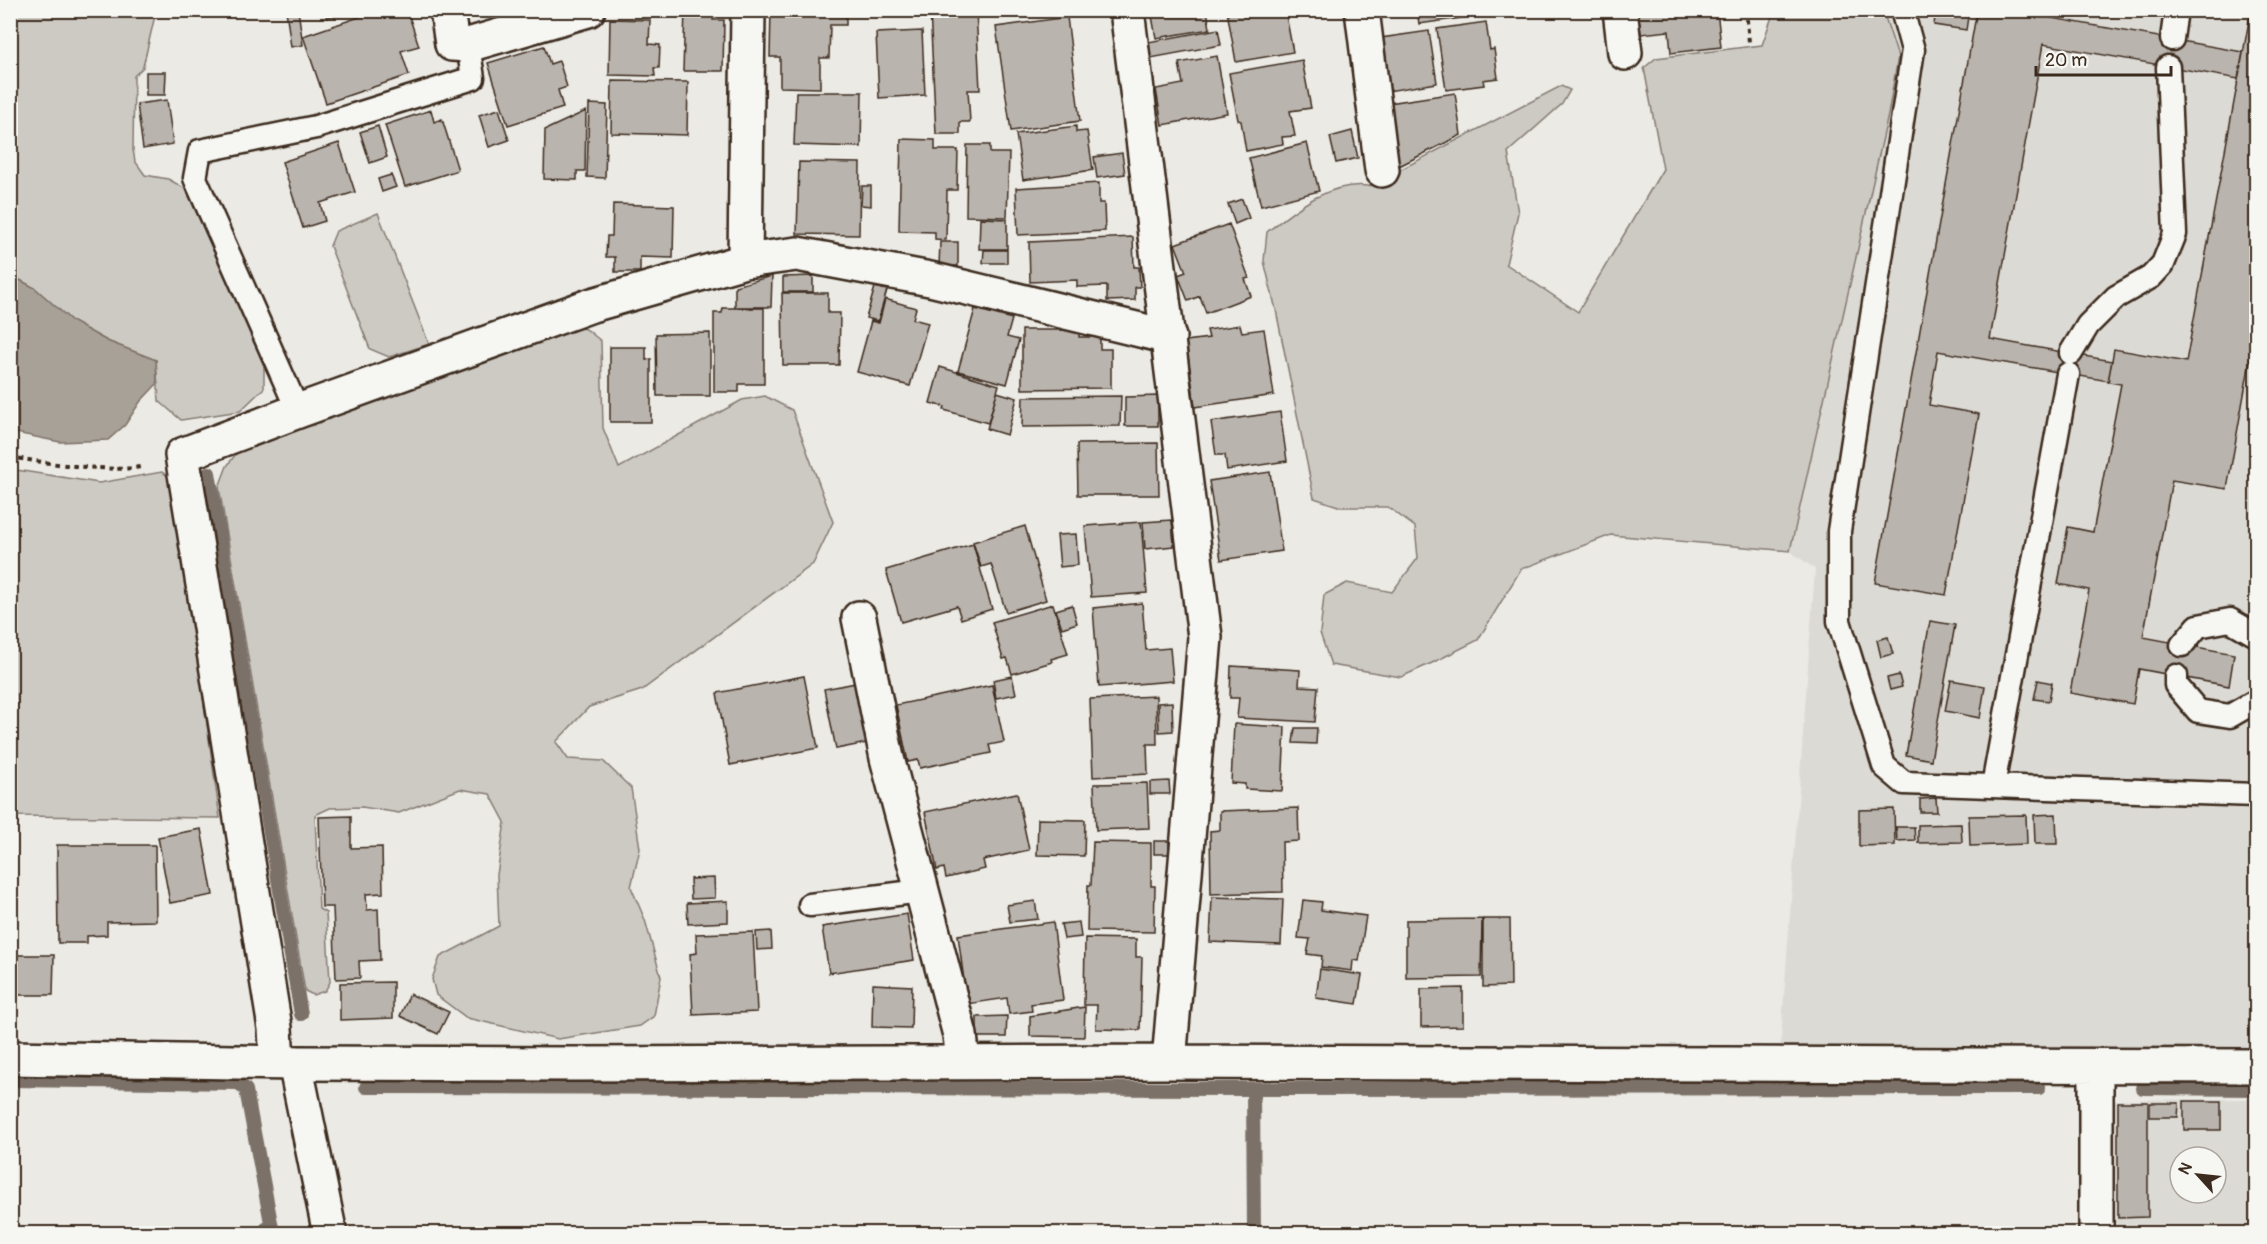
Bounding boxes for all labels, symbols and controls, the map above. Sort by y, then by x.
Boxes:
scale bar [2036,39,2171,77]
text: 20 m [2045,49,2087,72]
north arrow [2168,1145,2228,1205]
text: N [2174,1159,2197,1178]

